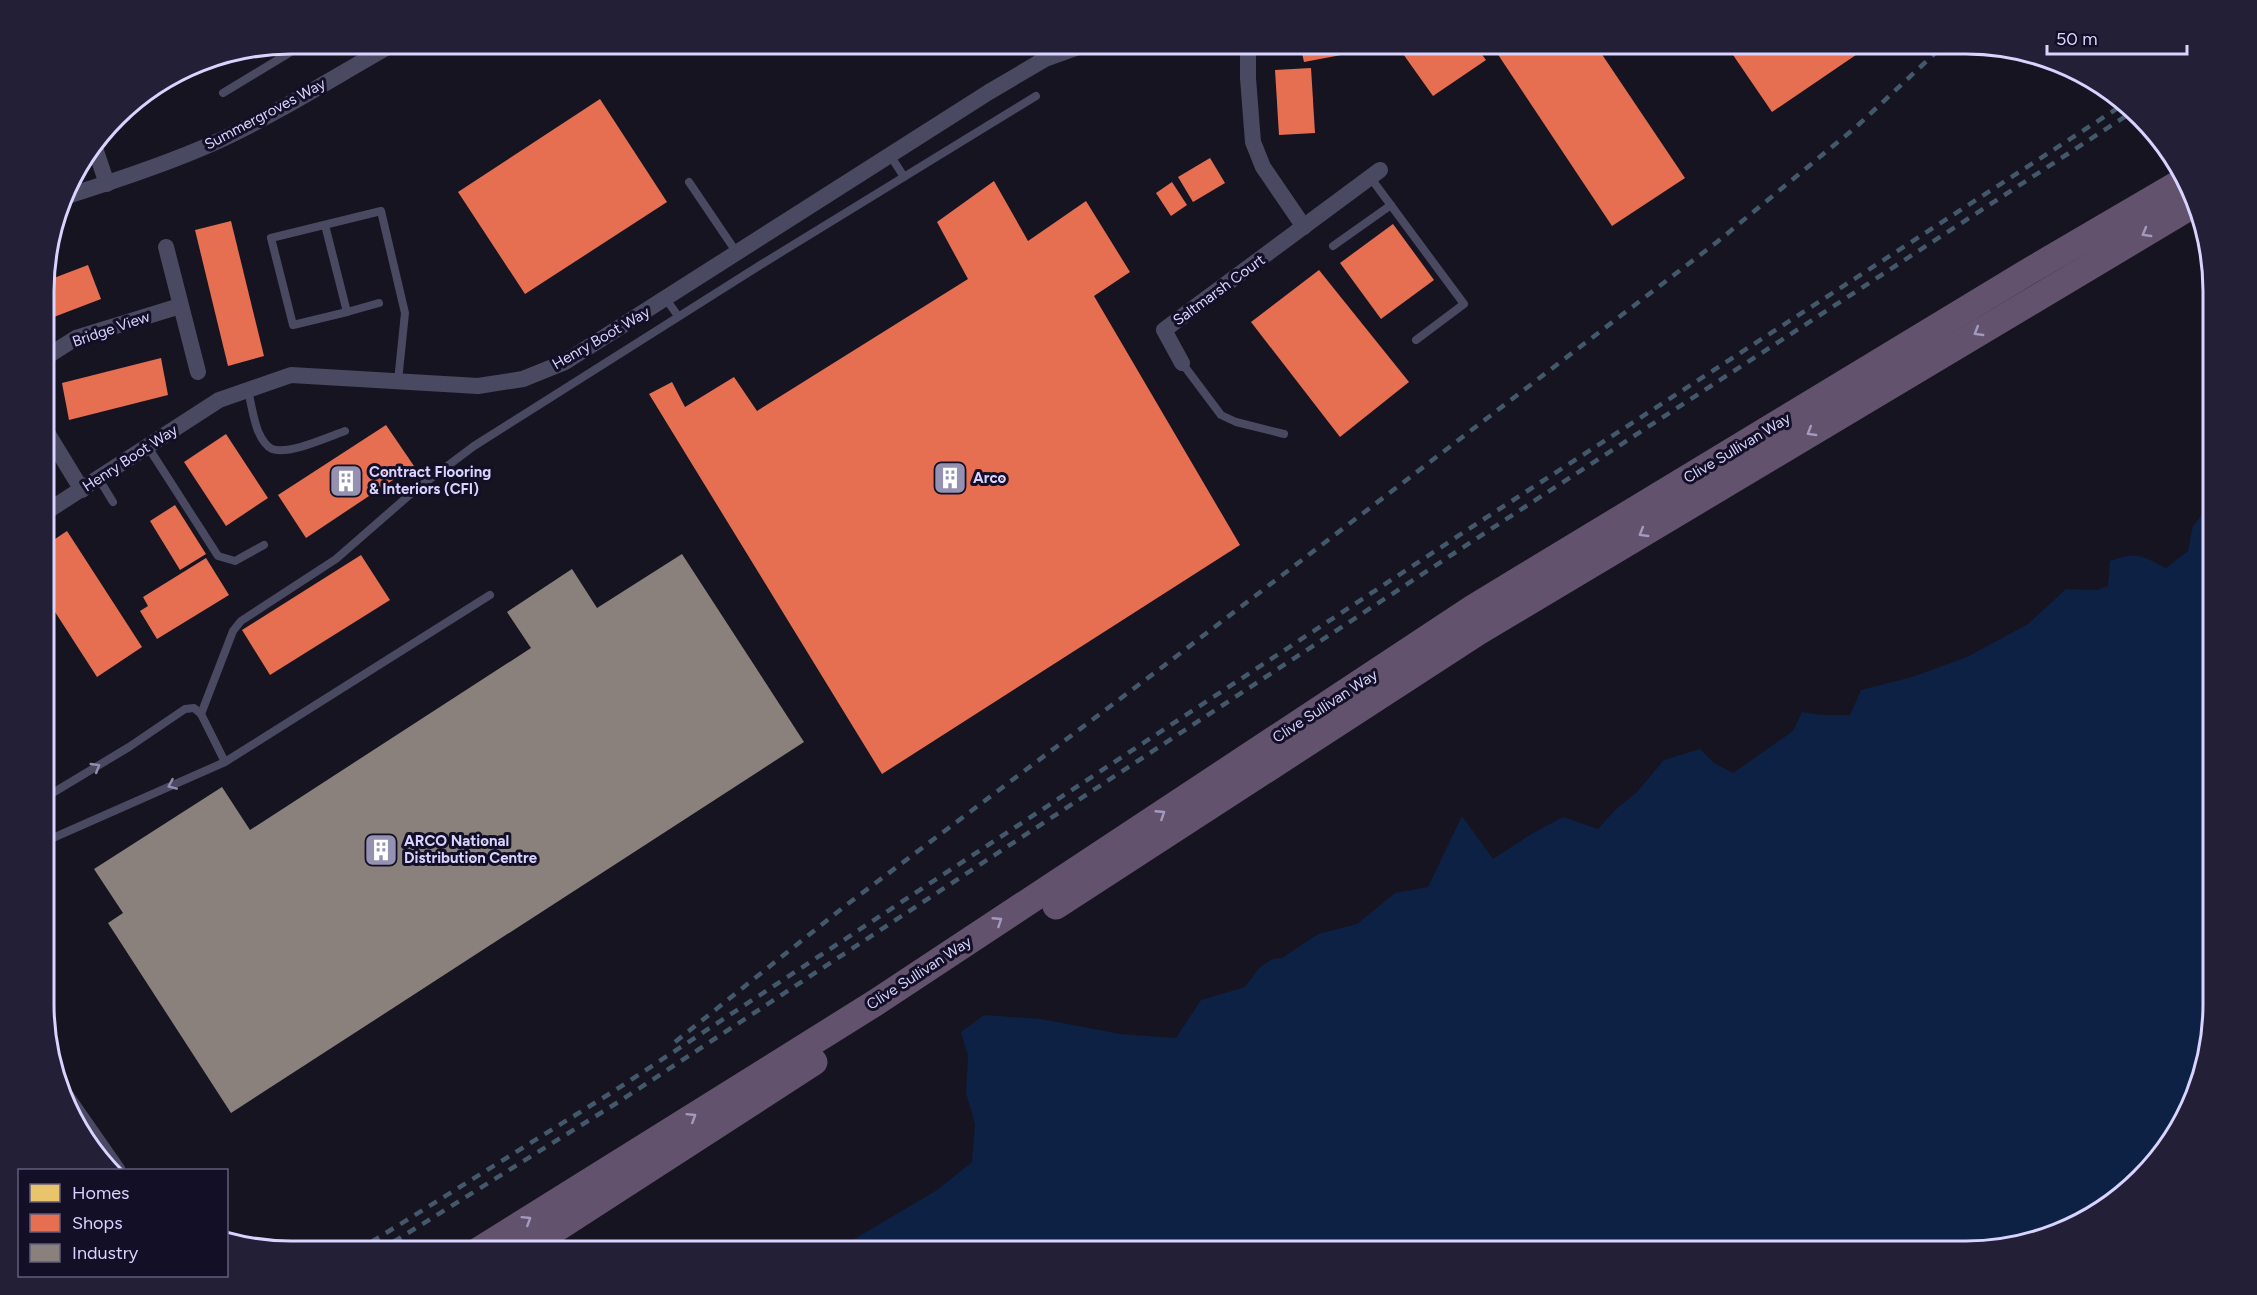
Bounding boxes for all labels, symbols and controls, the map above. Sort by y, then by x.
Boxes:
scale bar [2047,18,2186,56]
text: 50 m [2056,28,2098,50]
street label: Summergroves Way [201,74,329,154]
one-way arrow [2142,225,2152,237]
street label: Saltmarsh Court [1170,250,1269,329]
street label: Henry Boot Way [549,303,653,373]
street label: Bridge View [70,307,152,351]
one-way arrow [1974,325,1984,336]
street label: Clive Sullivan Way [1680,409,1794,487]
street label: Henry Boot Way [79,421,181,495]
one-way arrow [1807,425,1817,437]
building icon: Arco [932,460,968,496]
building icon: Contract Flooring & Interiors (CFI) [328,463,364,499]
place label: Contract Flooring & Interiors (CFI) [369,463,491,498]
place label: Arco [973,469,1007,487]
one-way arrow [1639,525,1649,537]
street label: Clive Sullivan Way [1269,665,1381,747]
one-way arrow [90,762,100,774]
one-way arrow [167,778,178,790]
one-way arrow [1154,810,1165,821]
building icon: ARCO National Distribution Centre [363,832,399,868]
place label: ARCO National Distribution Centre [404,832,538,867]
one-way arrow [991,917,1002,928]
street label: Clive Sullivan Way [863,932,975,1014]
one-way arrow [686,1112,696,1124]
legend [18,1169,228,1277]
text: Homes [72,1182,130,1204]
text: Shops [72,1212,123,1234]
one-way arrow [521,1216,531,1228]
text: Industry [72,1242,139,1264]

